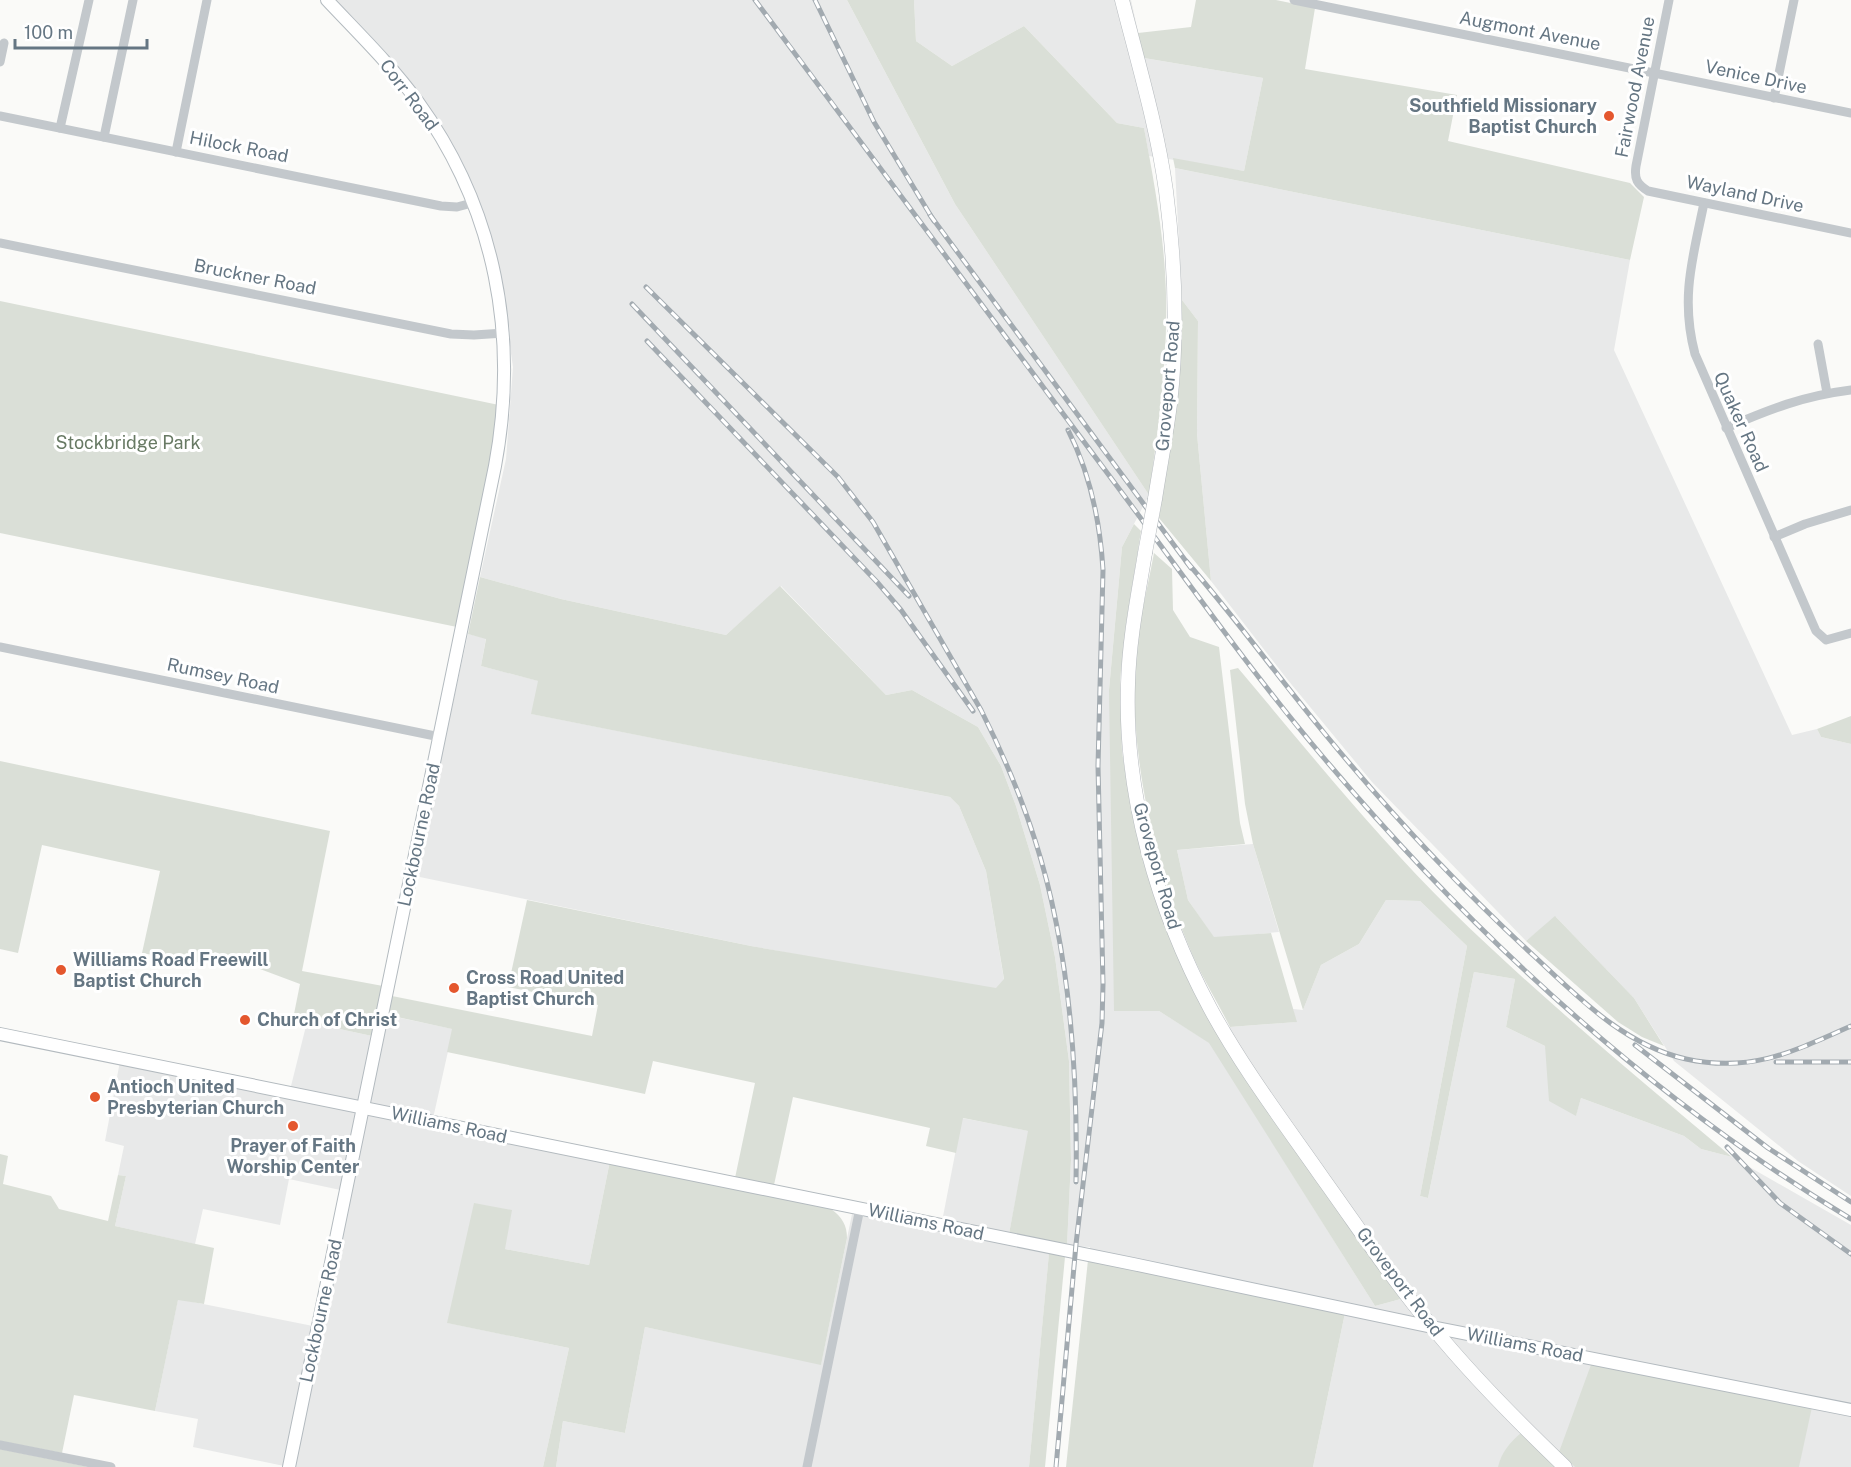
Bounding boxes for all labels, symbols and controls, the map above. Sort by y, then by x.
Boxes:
street label: Augmont Avenue [1458,7,1602,54]
scale bar [15,12,147,50]
street label: Fairwood Avenue [1611,14,1659,159]
text: 100 m [24,22,73,43]
street label: Corr Road [376,55,443,134]
street label: Venice Drive [1703,55,1809,98]
place label: Southfield Missionary Baptist Church [1409,95,1597,137]
marker: Southfield Missionary Baptist Church [1602,109,1616,123]
street label: Hilock Road [188,127,290,166]
street label: Wayland Drive [1684,171,1806,216]
street label: Bruckner Road [192,254,318,299]
street label: Groveport Road [1151,320,1184,452]
street label: Quaker Road [1710,368,1773,475]
park label: Stockbridge Park [55,432,201,453]
street label: Rumsey Road [165,653,281,698]
street label: Lockbourne Road [393,761,444,908]
street label: Groveport Road [1129,800,1186,932]
place label: Williams Road Freewill Baptist Church [73,949,269,991]
marker: Williams Road Freewill Baptist Church [54,963,68,977]
place label: Cross Road United Baptist Church [466,967,624,1009]
marker: Cross Road United Baptist Church [447,981,461,995]
place label: Church of Christ [257,1009,397,1030]
marker: Church of Christ [238,1013,252,1027]
place label: Antioch United Presbyterian Church [107,1076,284,1118]
marker: Antioch United Presbyterian Church [88,1090,102,1104]
street label: Williams Road [389,1102,509,1147]
marker: Prayer of Faith Worship Center [286,1119,300,1133]
place label: Prayer of Faith Worship Center [227,1135,360,1177]
street label: Williams Road [866,1199,986,1244]
street label: Groveport Road [1353,1223,1448,1340]
street label: Lockbourne Road [295,1237,346,1384]
street label: Williams Road [1465,1323,1585,1366]

